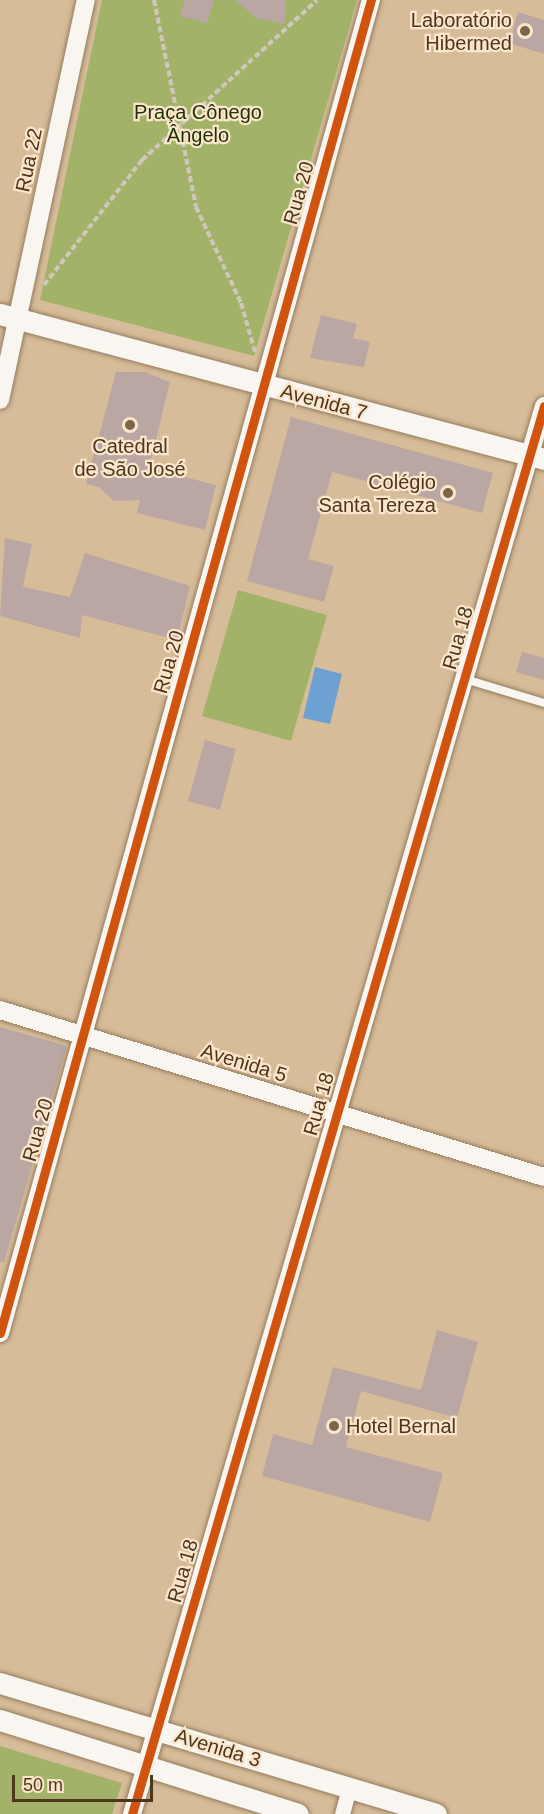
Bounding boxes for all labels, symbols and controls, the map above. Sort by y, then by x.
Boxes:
place label: Laboratório Hibermed [411,8,512,55]
marker: Laboratório Hibermed [516,22,534,40]
park label: Praça Cônego Ângelo [134,100,262,147]
street label: Rua 22 [11,126,47,194]
street label: Rua 20 [279,159,319,227]
street label: Avenida 7 [278,379,370,425]
marker: Catedral de São José [123,418,137,432]
place label: Catedral de São José [74,434,186,481]
place label: Colégio Santa Tereza [318,470,436,517]
marker: Colégio Santa Tereza [441,486,455,500]
street label: Rua 18 [438,604,478,672]
street label: Rua 20 [149,628,189,696]
street label: Avenida 5 [198,1039,290,1087]
street label: Rua 18 [299,1070,339,1138]
street label: Rua 20 [18,1096,58,1164]
place label: Hotel Bernal [346,1414,456,1438]
marker: Hotel Bernal [327,1419,341,1433]
street label: Rua 18 [163,1537,203,1605]
street label: Avenida 3 [172,1724,264,1772]
scale bar [15,1763,156,1801]
text: 50 m [23,1775,63,1795]

